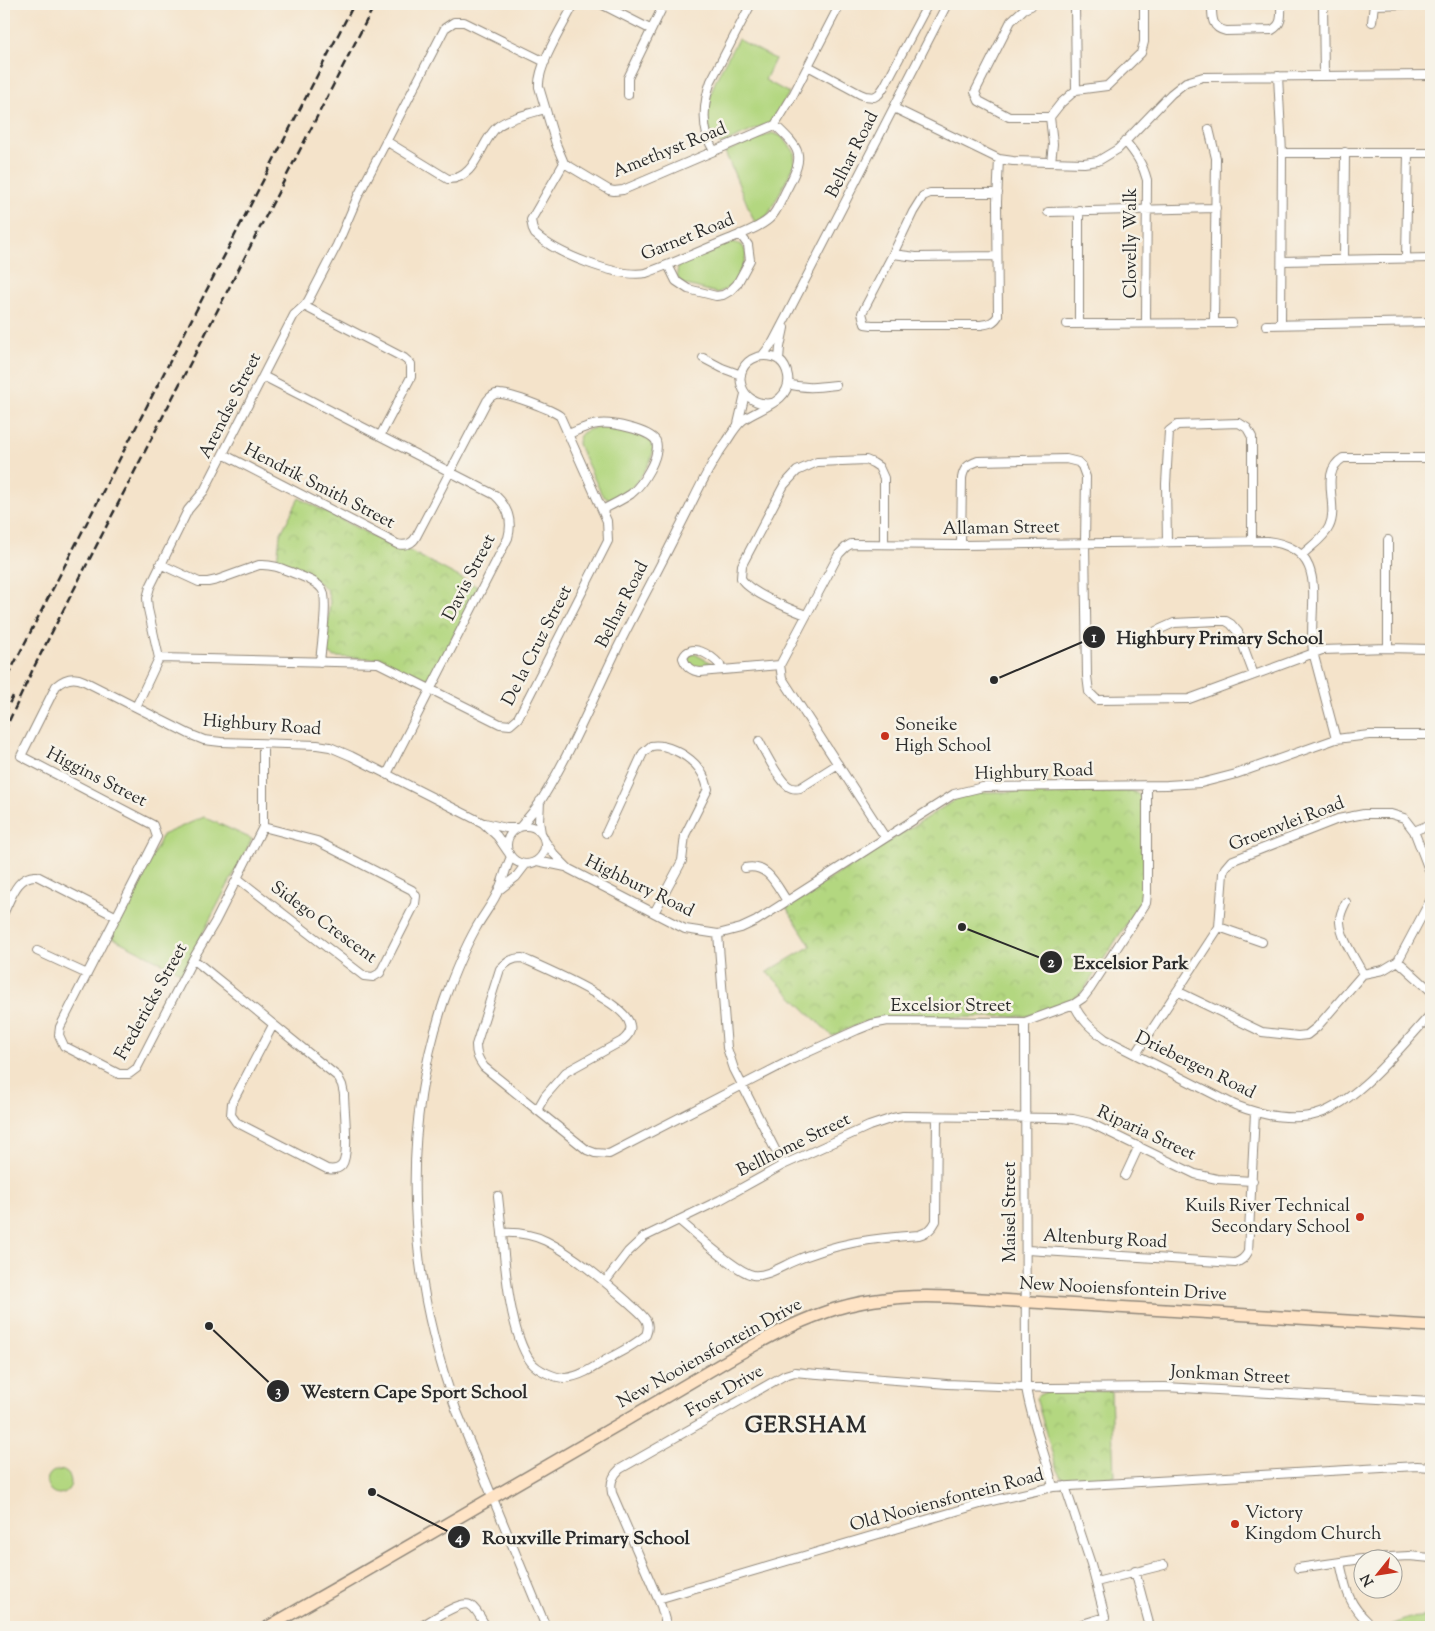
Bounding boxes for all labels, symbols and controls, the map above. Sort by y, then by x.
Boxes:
street label: Belhar Road [820,107,886,203]
street label: Amethyst Road [609,116,731,186]
street label: Clovelly Walk [1119,187,1145,298]
street label: Garnet Road [637,207,739,269]
street label: Arendse Street [193,349,269,463]
street label: Hendrik Smith Street [239,438,399,536]
street label: Allaman Street [942,515,1060,543]
street label: Davis Street [437,530,503,626]
street label: Belhar Road [590,557,656,653]
street label: De la Cruz Street [496,581,580,711]
callout: Highbury Primary School [1082,620,1334,654]
text: Highbury Primary School [1116,626,1324,653]
text: 1 [1091,628,1097,649]
street label: Highbury Road [202,709,322,743]
place label: Soneike High School [895,713,991,760]
marker: Soneike High School [879,730,891,742]
street label: Higgins Street [41,741,151,815]
street label: Highbury Road [974,758,1094,788]
street label: Groenvlei Road [1225,791,1349,859]
street label: Highbury Road [580,849,698,925]
street label: Sidego Crescent [264,875,382,971]
street label: Fredericks Street [109,939,195,1065]
callout: Excelsior Park [1038,945,1198,979]
text: Excelsior Park [1073,951,1189,978]
text: 2 [1047,953,1055,974]
street label: Excelsior Street [890,994,1012,1020]
street label: Driebergen Road [1130,1026,1260,1106]
street label: Riparia Street [1092,1100,1200,1168]
street label: Bellhome Street [733,1107,855,1185]
street label: Maisel Street [998,1162,1024,1262]
place label: Kuils River Technical Secondary School [1185,1194,1350,1241]
marker: Kuils River Technical Secondary School [1354,1211,1366,1223]
street label: Altenburg Road [1042,1224,1168,1256]
street label: New Nooiensfontein Drive [1018,1272,1228,1308]
street label: New Nooiensfontein Drive [613,1292,807,1416]
street label: Frost Drive [681,1359,769,1425]
street label: Jonkman Street [1169,1360,1290,1392]
callout: Western Cape Sport School [266,1374,538,1408]
text: Western Cape Sport School [300,1380,528,1407]
text: 3 [275,1382,281,1403]
district label: GERSHAM [745,1411,867,1443]
street label: Old Nooiensfontein Road [847,1463,1047,1539]
place label: Victory Kingdom Church [1245,1501,1382,1548]
marker: Victory Kingdom Church [1229,1518,1241,1530]
callout: Rouxville Primary School [447,1520,699,1554]
text: Rouxville Primary School [482,1526,691,1553]
text: 4 [454,1528,463,1549]
north arrow [1352,1548,1402,1598]
text: N [1357,1570,1380,1589]

